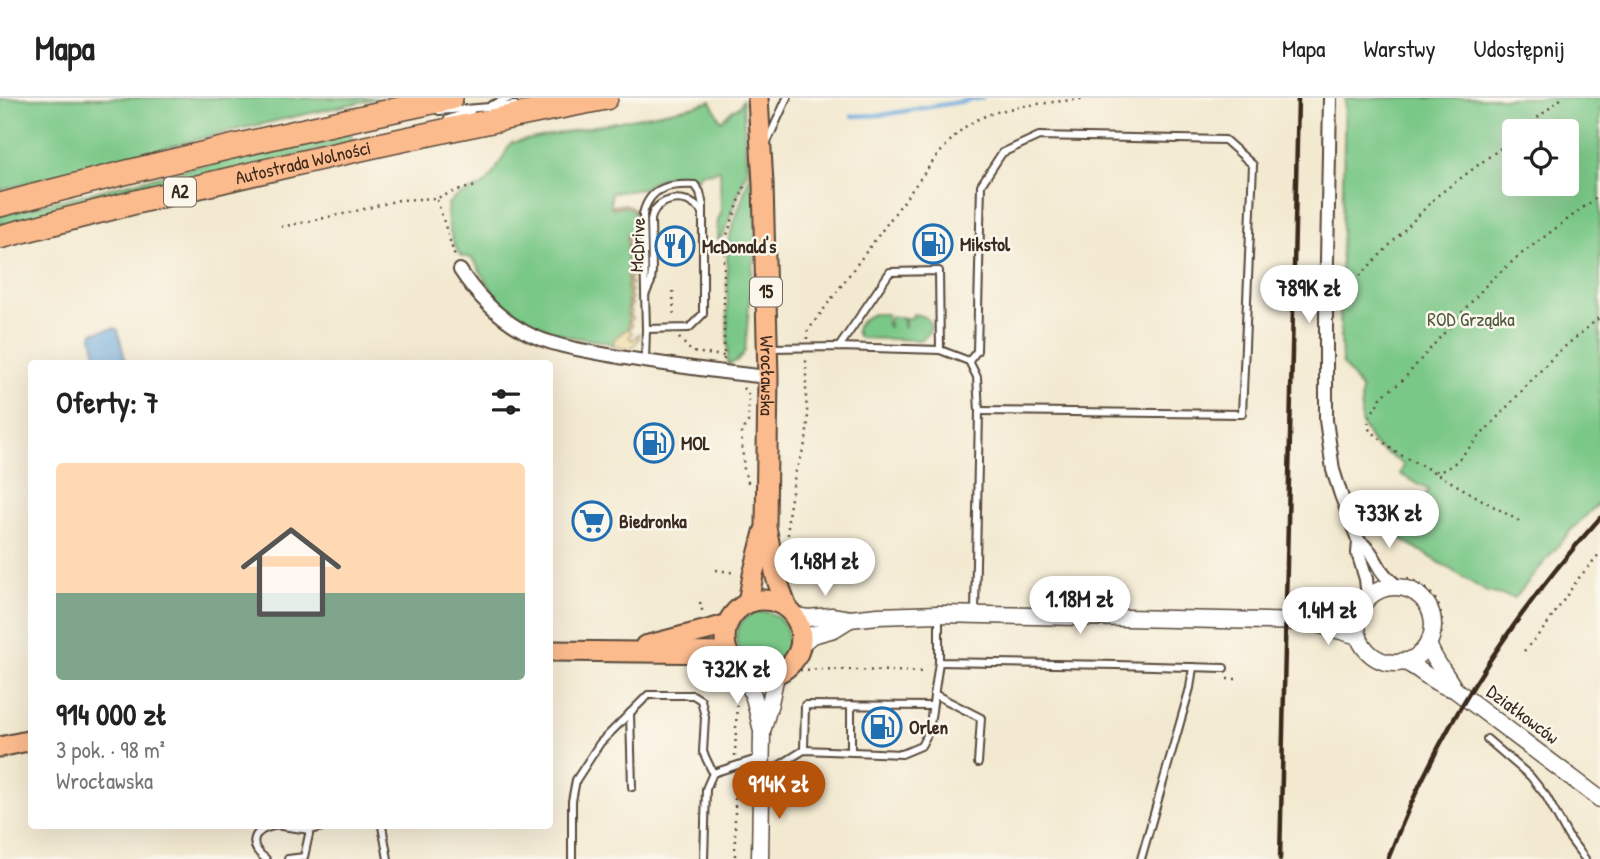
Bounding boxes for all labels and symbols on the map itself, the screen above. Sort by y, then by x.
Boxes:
street label: Autostrada Wolności [232,134,373,190]
road number: A2 [164,178,196,206]
street label: McDrive [623,217,651,273]
fuel station icon: Mikstol [912,223,954,265]
restaurant icon: McDonald's [654,225,696,267]
place label: Mikstol [960,231,1011,257]
place label: McDonald's [702,233,777,259]
pin: 789K zł [1244,266,1374,325]
road number: 15 [750,278,782,307]
park label: ROD Grządka [1427,306,1515,332]
street label: Wrocławska [754,335,781,417]
fuel station icon: MOL [633,422,675,464]
place label: MOL [681,430,710,456]
pin: 733K zł [1324,490,1454,550]
supermarket icon: Biedronka [571,500,613,542]
place label: Biedronka [619,508,687,534]
pin: 1.48M zł [753,538,897,598]
pin: 1.18M zł [1008,576,1152,636]
pin: 1.4M zł [1263,588,1393,647]
pin: 732K zł [672,646,802,706]
street label: Działkowców [1482,678,1565,750]
fuel station icon: Orlen [861,706,903,748]
place label: Orlen [909,714,948,740]
pin: 914K zł [714,762,844,821]

